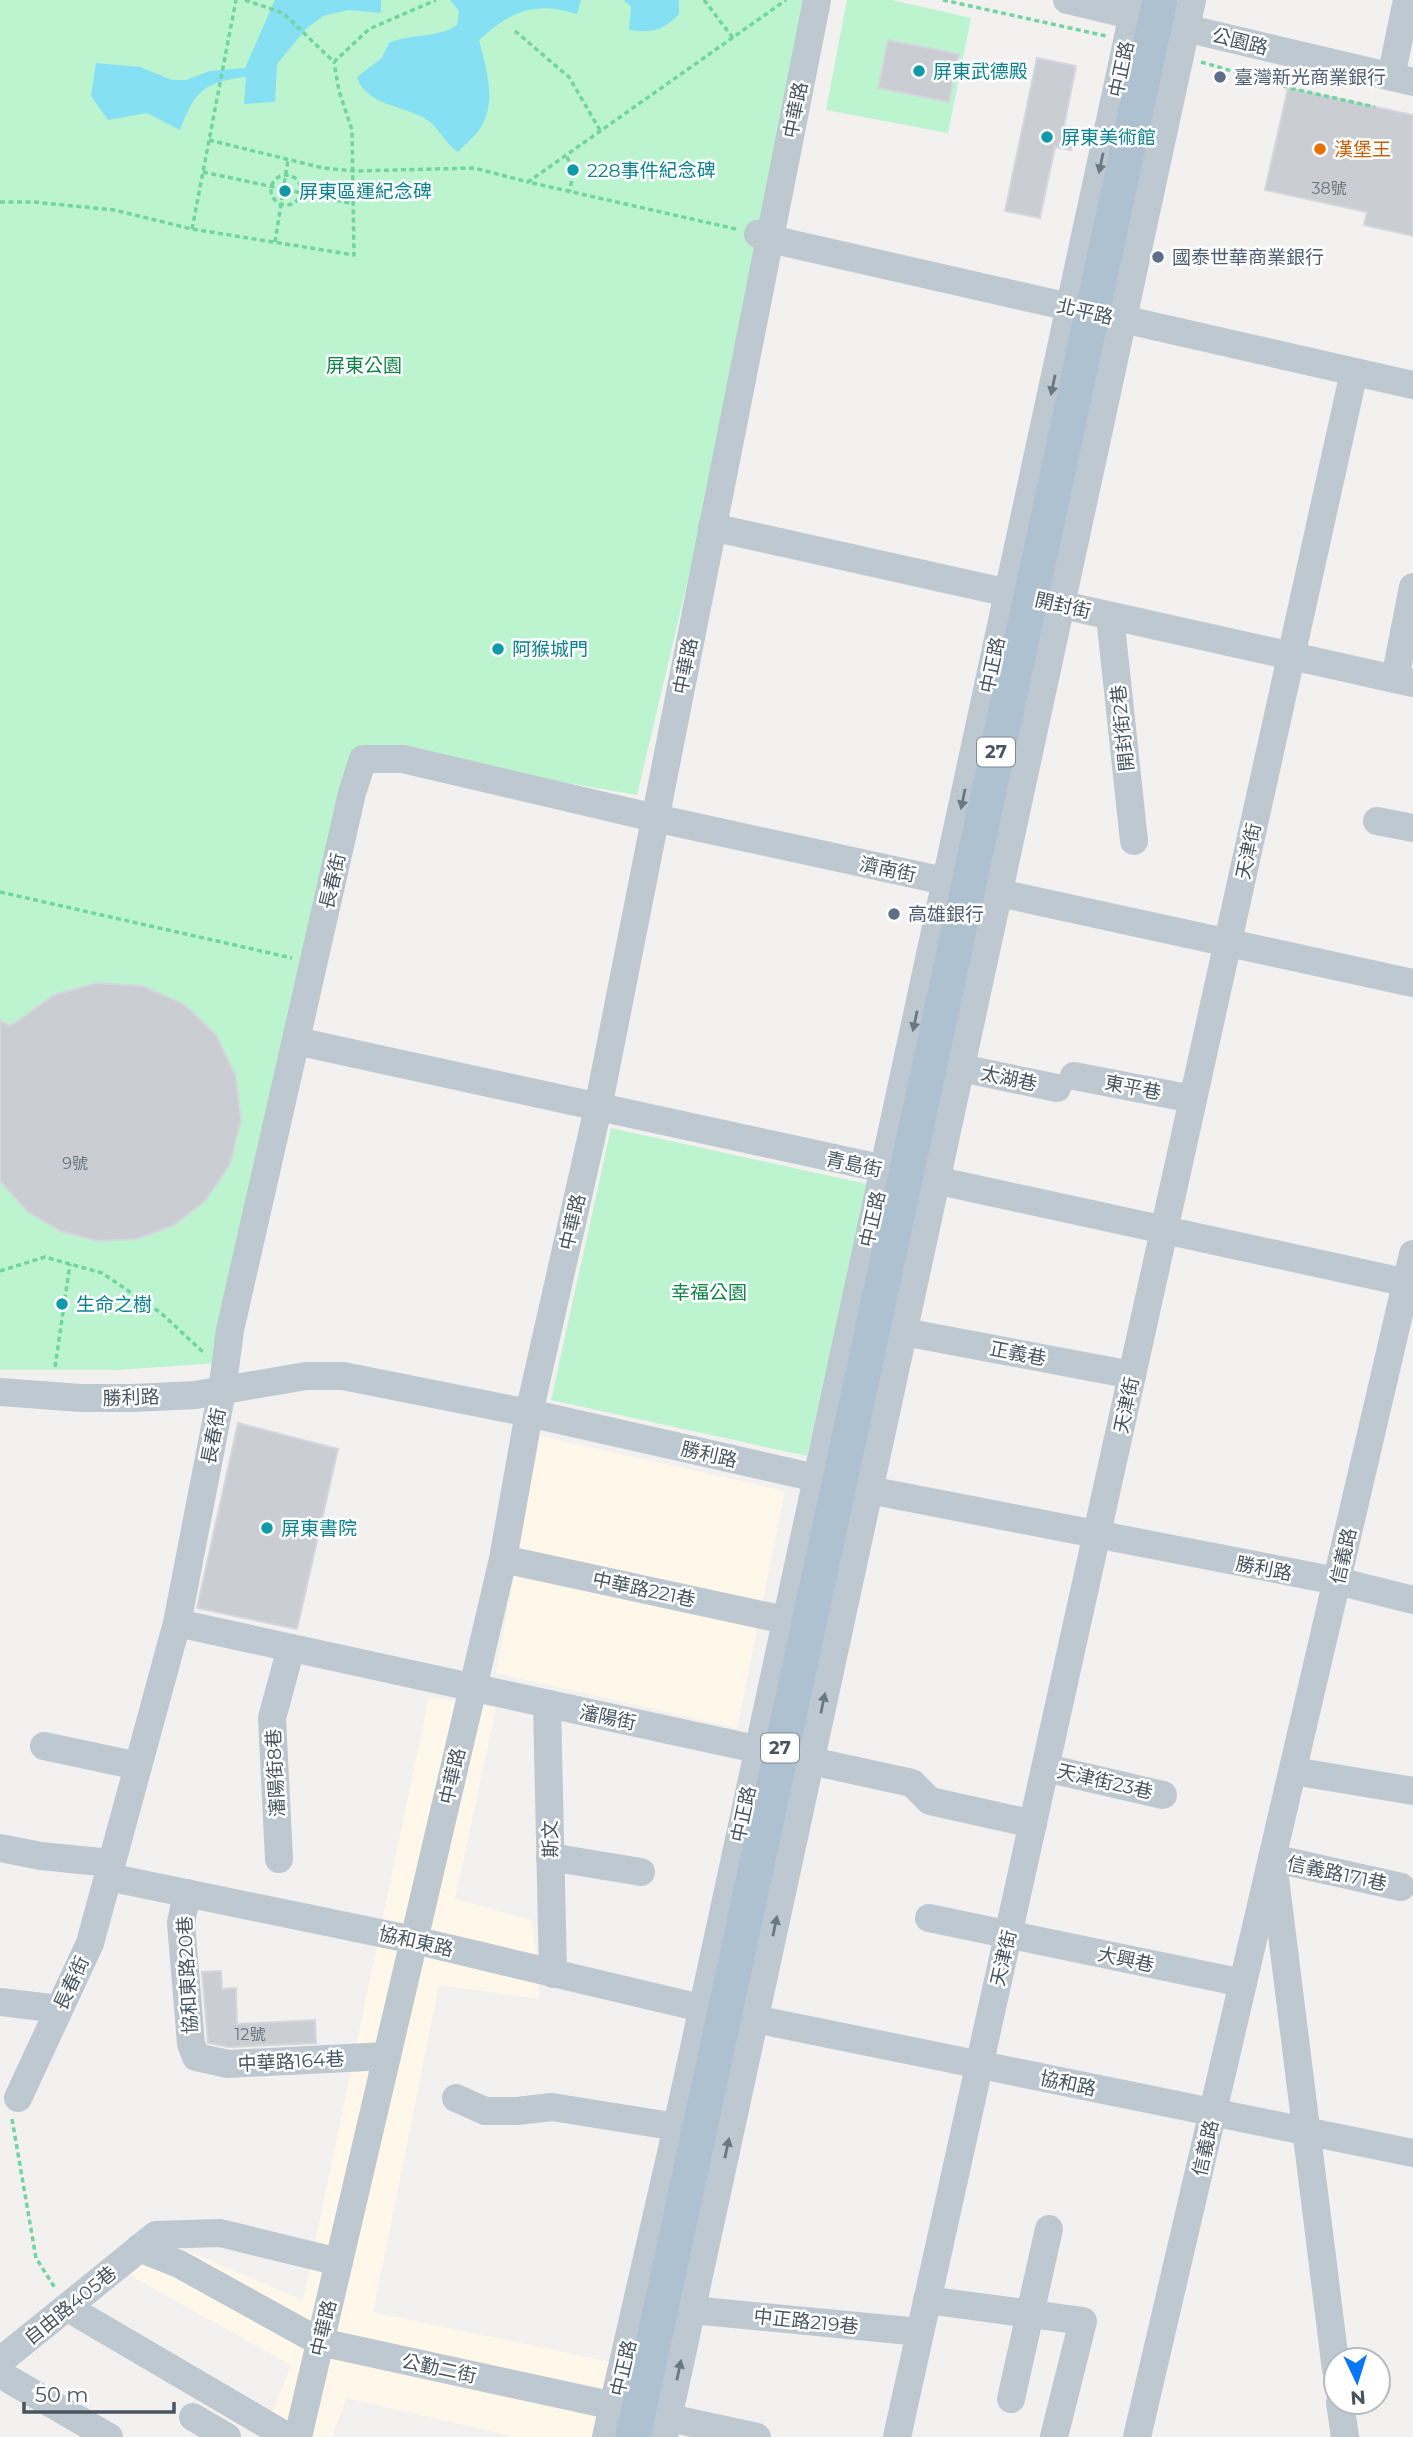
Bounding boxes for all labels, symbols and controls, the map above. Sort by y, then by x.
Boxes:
street label: 公園路 [1209,23,1270,60]
street label: 中正路 [1104,39,1139,99]
place label: 屏東武德殿 [933,60,1028,83]
marker: 屏東武德殿 [911,63,927,79]
place label: 臺灣新光商業銀行 [1234,66,1386,89]
marker: 臺灣新光商業銀行 [1212,69,1228,85]
street label: 中華路 [779,80,812,140]
place label: 屏東美術館 [1061,126,1156,149]
marker: 屏東美術館 [1039,129,1055,145]
place label: 漢堡王 [1334,138,1391,161]
marker: 漢堡王 [1312,141,1328,157]
one-way arrow [1096,152,1107,174]
place label: 228事件紀念碑 [587,159,716,182]
marker: 228事件紀念碑 [565,162,581,178]
house number: 38號 [1311,179,1347,198]
place label: 屏東區運紀念碑 [299,180,432,203]
marker: 屏東區運紀念碑 [277,183,293,199]
place label: 國泰世華商業銀行 [1172,246,1324,269]
marker: 國泰世華商業銀行 [1150,249,1166,265]
street label: 北平路 [1055,294,1115,329]
park label: 屏東公園 [326,354,402,377]
one-way arrow [1048,374,1059,396]
street label: 開封街 [1033,588,1093,623]
street label: 中正路 [975,635,1010,695]
street label: 中華路 [669,636,702,696]
place label: 阿猴城門 [512,638,588,661]
marker: 阿猴城門 [490,641,506,657]
street label: 開封街2巷 [1107,684,1138,772]
road number: 27 [977,738,1015,766]
one-way arrow [958,788,969,810]
street label: 天津街 [1231,821,1266,881]
street label: 長春街 [315,851,350,911]
street label: 濟南街 [858,852,918,887]
place label: 高雄銀行 [908,903,984,926]
marker: 高雄銀行 [886,906,902,922]
one-way arrow [909,1010,920,1032]
street label: 太湖巷 [979,1061,1039,1096]
street label: 東平巷 [1103,1071,1163,1104]
street label: 青島街 [824,1147,884,1182]
house number: 9號 [62,1154,88,1173]
street label: 中正路 [855,1189,890,1249]
street label: 中華路 [555,1192,590,1252]
park label: 幸福公園 [671,1281,747,1304]
place label: 生命之樹 [76,1293,152,1316]
marker: 生命之樹 [54,1296,70,1312]
street label: 正義巷 [988,1337,1048,1370]
street label: 天津街 [1109,1375,1144,1435]
street label: 勝利路 [102,1385,160,1410]
street label: 長春街 [197,1406,230,1466]
street label: 勝利路 [679,1437,739,1472]
place label: 屏東書院 [281,1517,357,1540]
marker: 屏東書院 [259,1520,275,1536]
street label: 信義路 [1326,1526,1361,1586]
street label: 勝利路 [1234,1552,1294,1585]
street label: 中華路221巷 [590,1567,697,1612]
one-way arrow [818,1692,829,1714]
street label: 瀋陽街 [578,1700,638,1735]
street label: 瀋陽街8巷 [262,1728,289,1818]
road number: 27 [761,1734,799,1763]
street label: 中華路 [435,1746,470,1806]
street label: 天津街23巷 [1055,1759,1155,1804]
street label: 中正路 [726,1784,761,1844]
street label: 斯文 [539,1820,562,1858]
street label: 信義路171巷 [1285,1852,1389,1895]
street label: 協和東路20巷 [173,1915,202,2035]
one-way arrow [770,1915,781,1937]
street label: 協和東路 [376,1922,456,1961]
street label: 天津街 [986,1928,1021,1988]
street label: 大興巷 [1096,1942,1156,1977]
street label: 長春街 [49,1953,94,2014]
house number: 12號 [235,2025,265,2044]
street label: 中華路164巷 [237,2047,345,2076]
street label: 協和路 [1038,2066,1098,2101]
street label: 信義路 [1188,2118,1223,2178]
one-way arrow [721,2137,732,2159]
street label: 自由路405巷 [20,2261,121,2350]
street label: 中華路 [306,2298,341,2358]
street label: 中正路219巷 [752,2305,859,2338]
street label: 中正路 [606,2338,641,2398]
north arrow [1322,2346,1392,2416]
street label: 公勤二街 [399,2349,478,2388]
one-way arrow [673,2359,684,2381]
scale bar [24,2370,175,2414]
text: 50 m [35,2382,89,2407]
text: N [1350,2385,1367,2409]

